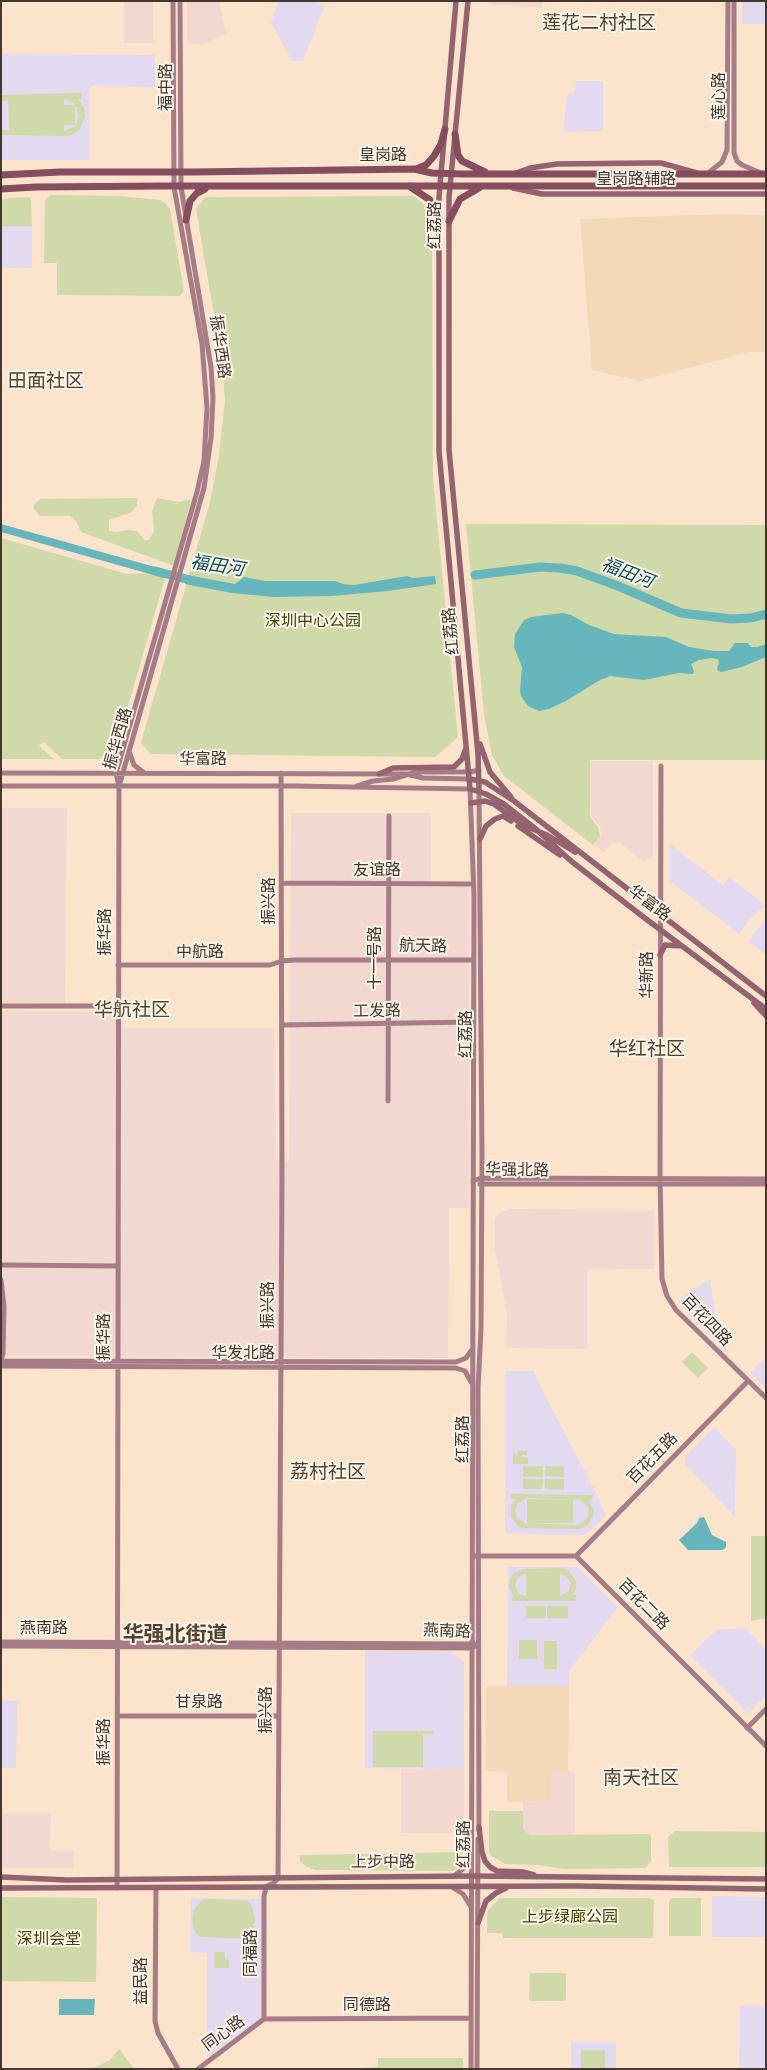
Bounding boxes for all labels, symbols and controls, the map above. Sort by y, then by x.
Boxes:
district label: 莲花二村社区 [542,13,656,35]
street label: 福中路 [157,63,177,111]
street label: 莲心路 [710,72,730,120]
street label: 皇岗路 [359,146,407,166]
street label: 皇岗路辅路 [596,170,676,190]
street label: 红荔路 [426,201,446,249]
street label: 振华西路 [205,314,233,380]
district label: 田面社区 [8,371,84,393]
water label: 福田河 [189,552,245,582]
water label: 福田河 [598,554,656,594]
street label: 红荔路 [440,606,464,656]
park label: 深圳中心公园 [265,612,361,632]
street label: 振华西路 [101,706,137,772]
street label: 华富路 [179,750,227,770]
street label: 友谊路 [353,861,401,881]
street label: 振兴路 [260,877,280,925]
street label: 华富路 [624,882,674,926]
street label: 振华路 [96,908,116,956]
street label: 十一号路 [366,926,386,990]
street label: 航天路 [399,937,447,957]
street label: 中航路 [176,943,224,963]
street label: 华新路 [638,951,658,999]
district label: 华航社区 [94,1000,170,1022]
street label: 工发路 [353,1002,401,1022]
street label: 红荔路 [457,1010,477,1058]
district label: 华红社区 [609,1039,685,1061]
street label: 华强北路 [485,1161,549,1181]
street label: 振兴路 [259,1281,279,1329]
street label: 百花四路 [677,1291,735,1351]
street label: 振华路 [95,1313,115,1361]
street label: 华发北路 [211,1344,275,1364]
street label: 红荔路 [454,1415,474,1463]
street label: 百花五路 [624,1429,682,1489]
district label: 荔村社区 [290,1462,366,1484]
street label: 百花二路 [614,1576,672,1634]
street label: 燕南路 [20,1619,68,1639]
street label: 燕南路 [423,1622,471,1642]
district label: 华强北街道 [123,1623,227,1649]
street label: 振兴路 [257,1686,277,1734]
street label: 甘泉路 [175,1693,223,1713]
street label: 振华路 [95,1718,115,1766]
district label: 南天社区 [603,1768,679,1790]
street label: 红荔路 [455,1820,475,1868]
street label: 上步中路 [351,1853,415,1873]
park label: 上步绿廊公园 [522,1908,618,1928]
street label: 同福路 [242,1929,262,1977]
park label: 深圳会堂 [17,1930,81,1950]
street label: 益民路 [132,1957,152,2005]
street label: 同德路 [343,1996,391,2016]
street label: 同心路 [199,2012,249,2056]

